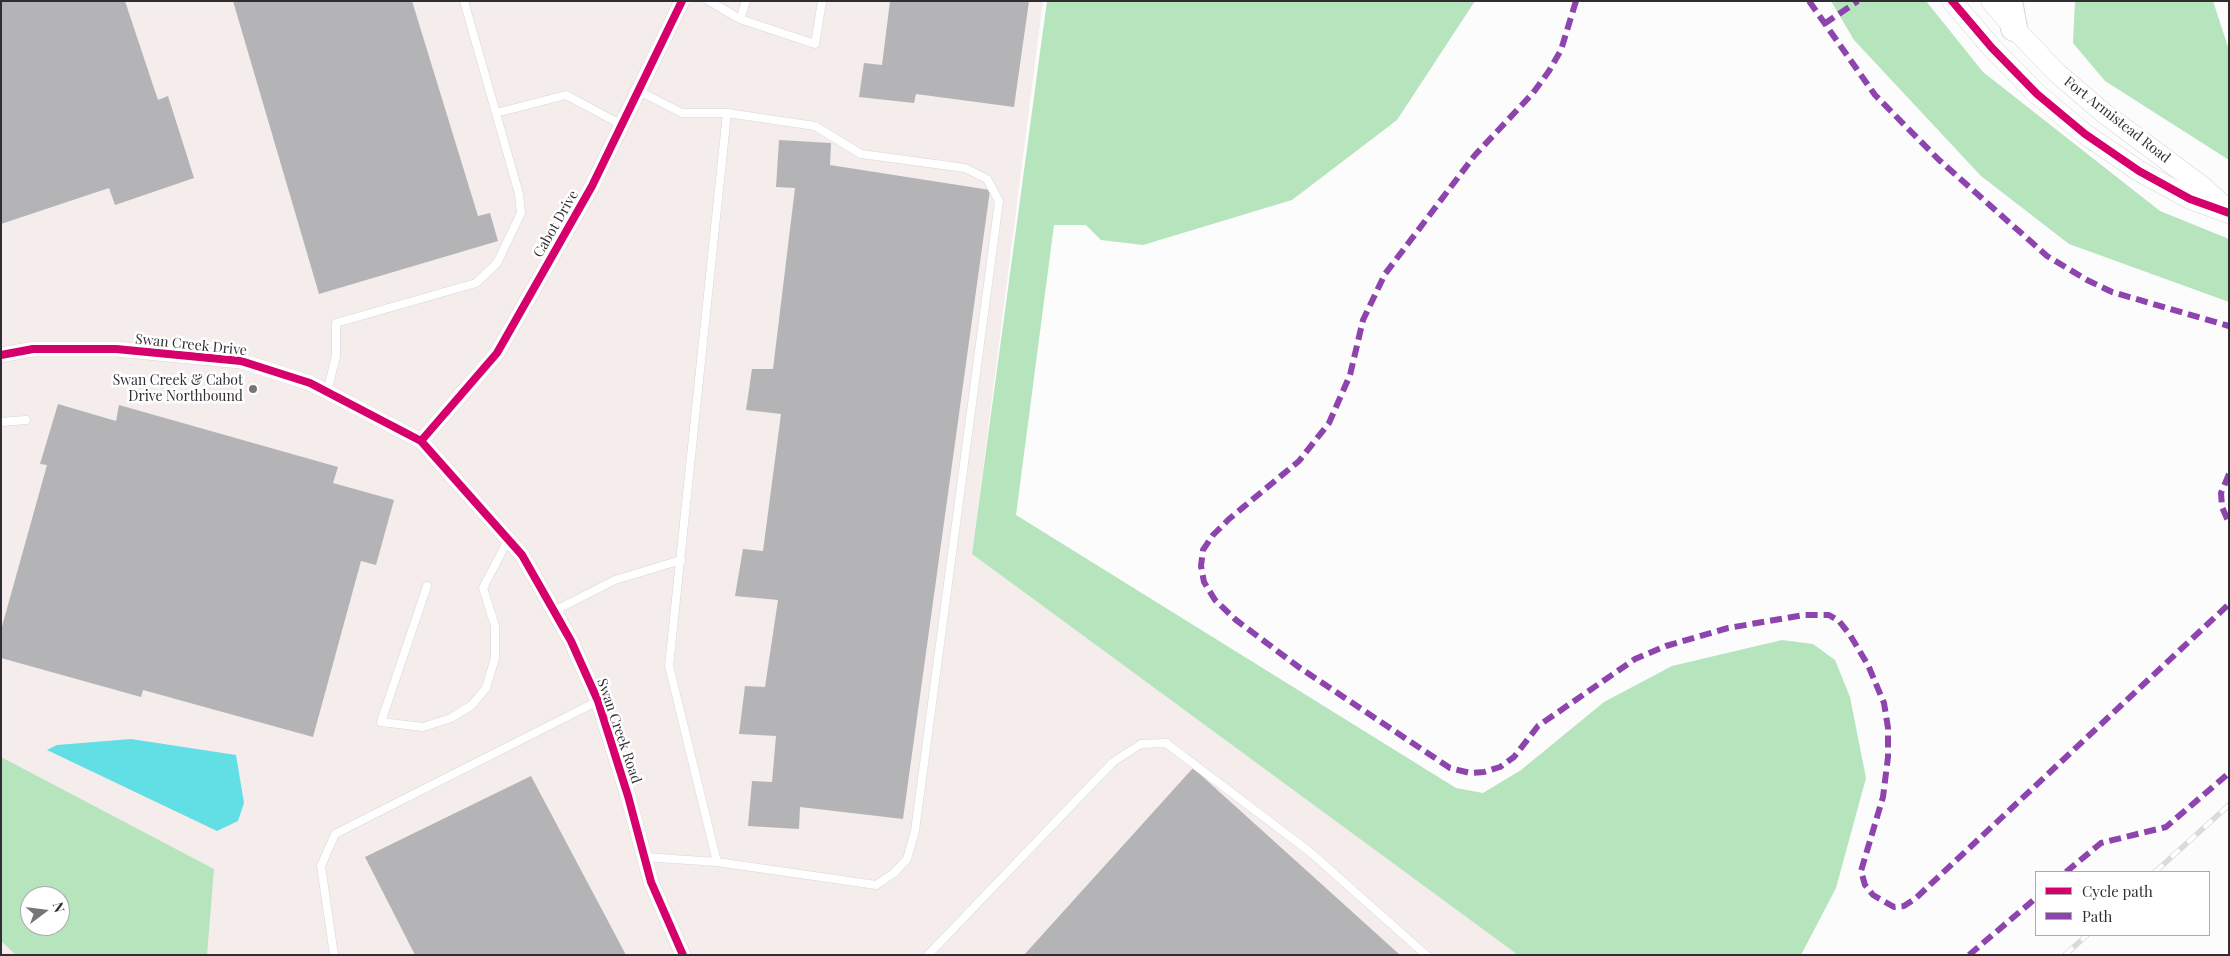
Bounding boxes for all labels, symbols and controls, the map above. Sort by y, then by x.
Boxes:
street label: Fort Armistead Road [2060,73,2174,167]
street label: Cabot Drive [530,187,582,261]
street label: Swan Creek Drive [134,331,248,359]
place label: Swan Creek & Cabot Drive Northbound [113,373,243,406]
marker: Swan Creek & Cabot Drive Northbound [247,383,259,395]
street label: Swan Creek Road [593,676,645,786]
legend [2035,871,2210,936]
text: Cycle path [2082,881,2153,901]
north arrow [20,886,70,936]
text: N [49,900,69,915]
text: Path [2082,906,2112,926]

